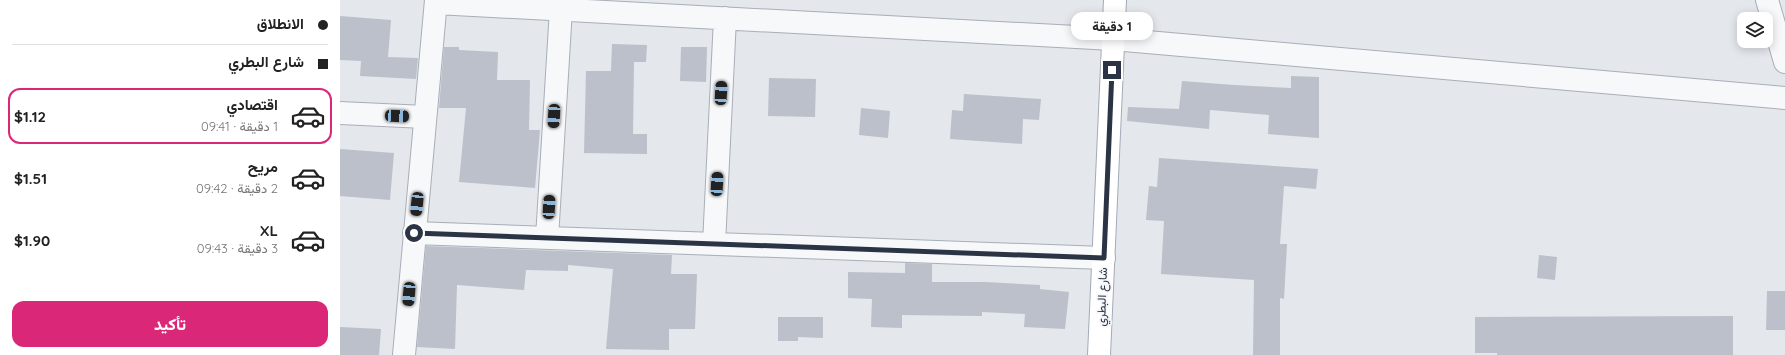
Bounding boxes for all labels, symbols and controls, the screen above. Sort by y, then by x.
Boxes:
callout: 1 دقيقة [1071,12,1153,40]
map controls [1737,12,1773,48]
button: layers [1737,12,1773,48]
text: الانطلاق [257,14,304,33]
text: 1 دقيقة [1092,18,1132,34]
text: شارع البطري [228,52,304,71]
route end [1103,61,1121,79]
car [714,81,728,105]
text: اقتصادي [226,95,278,114]
icon: car [290,98,326,134]
car [547,104,561,128]
text: $1.12 [14,107,46,126]
car [385,109,409,123]
text: 1 دقيقة · 09:41 [201,118,278,134]
text: مريح [248,157,278,176]
icon: car [290,160,326,196]
text: $1.51 [14,169,47,188]
car [710,172,724,196]
text: 2 دقيقة · 09:42 [196,180,278,196]
car [410,191,424,217]
car [542,195,556,219]
text: XL [260,221,278,240]
icon: car [290,222,326,258]
route start [405,224,423,242]
text: $1.90 [14,231,50,250]
text: 3 دقيقة · 09:43 [197,240,278,256]
street label: شارع البطري [1093,267,1113,327]
car [402,282,416,306]
button: تأكيد [12,301,328,347]

